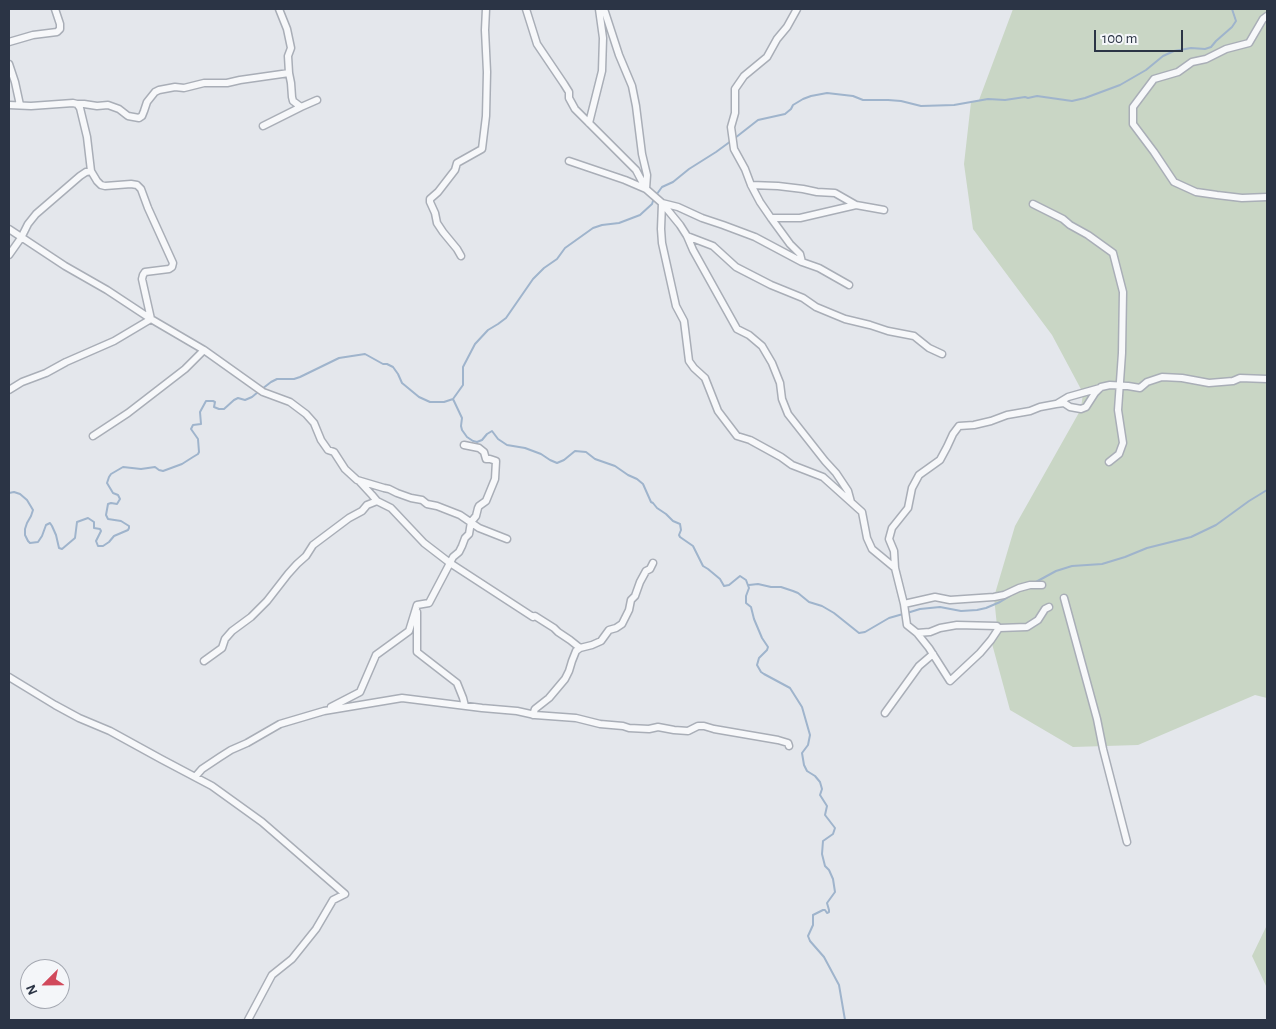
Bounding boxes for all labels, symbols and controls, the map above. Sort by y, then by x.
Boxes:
scale bar [1096,20,1185,52]
text: 100 m [1102,31,1137,46]
north arrow [20,959,70,1009]
text: N [24,982,40,997]

